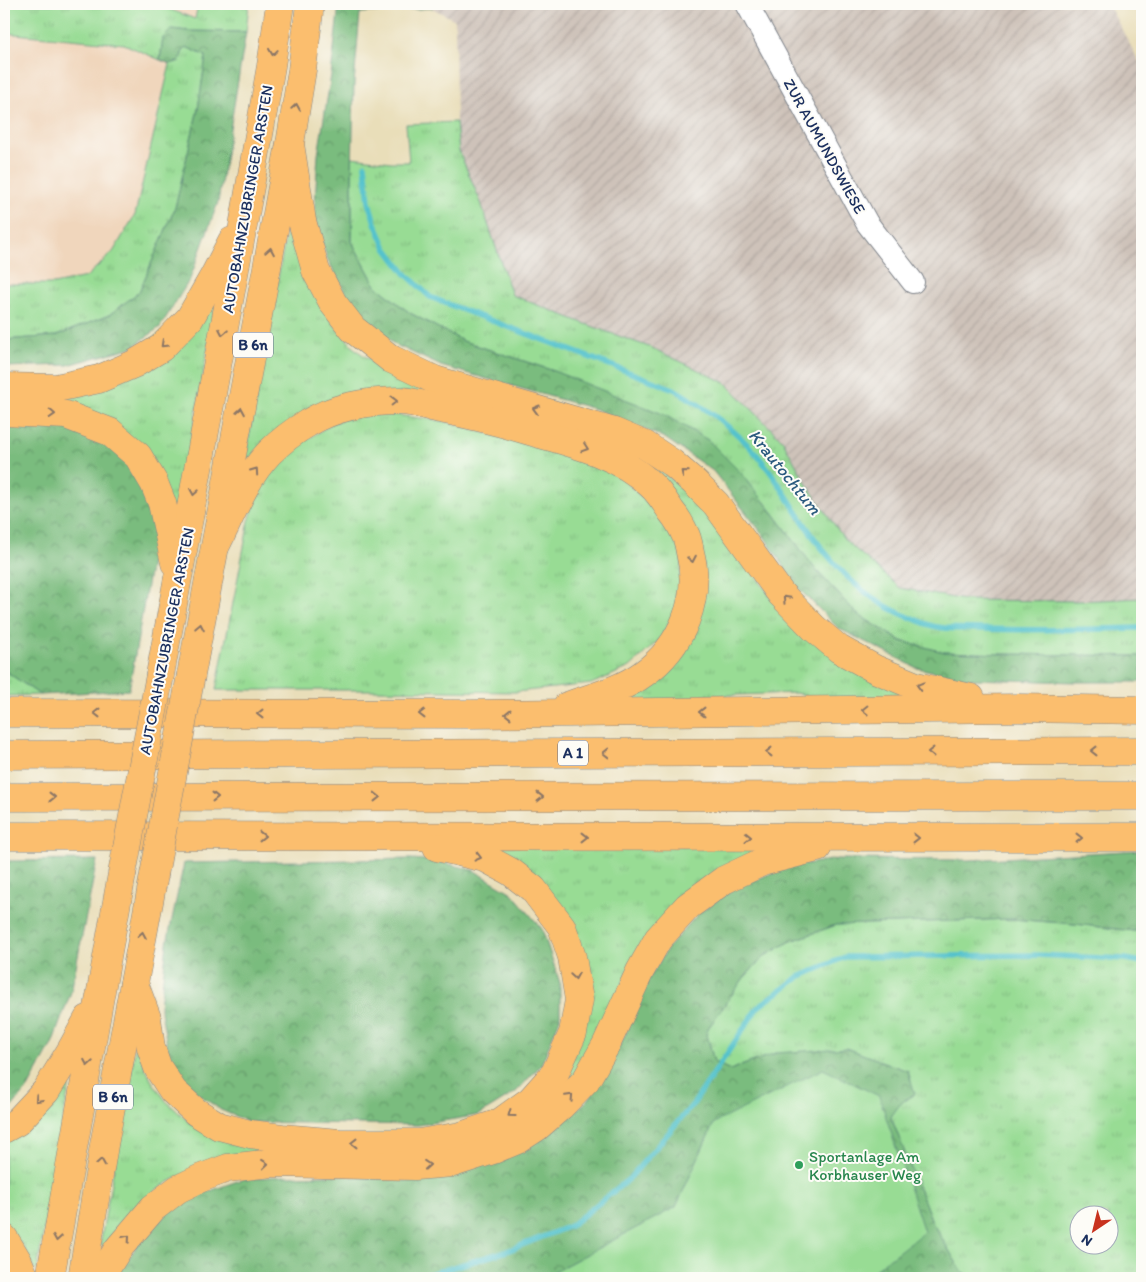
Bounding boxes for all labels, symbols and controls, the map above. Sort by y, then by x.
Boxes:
one-way arrow [268,48,279,56]
street label: ZUR AUMUNDSWIESE [779,75,870,217]
street label: AUTOBAHNZUBRINGER ARSTEN [218,84,277,315]
one-way arrow [291,103,301,111]
one-way arrow [265,247,275,256]
one-way arrow [219,328,229,337]
road number: B 6n [233,332,273,358]
one-way arrow [161,339,170,348]
one-way arrow [390,396,398,406]
one-way arrow [533,405,541,415]
one-way arrow [235,407,245,416]
one-way arrow [49,409,57,419]
water label: Krautochtum [744,425,827,520]
one-way arrow [581,442,589,452]
one-way arrow [249,468,258,477]
one-way arrow [681,470,690,479]
one-way arrow [189,488,199,496]
street label: AUTOBAHNZUBRINGER ARSTEN [135,526,198,756]
one-way arrow [686,555,696,564]
one-way arrow [783,595,792,604]
one-way arrow [195,623,205,632]
one-way arrow [916,682,924,692]
one-way arrow [861,705,868,715]
one-way arrow [698,707,706,717]
one-way arrow [93,708,100,718]
one-way arrow [255,709,263,719]
one-way arrow [418,709,426,719]
one-way arrow [504,709,512,719]
road number: A 1 [558,740,588,766]
one-way arrow [1089,746,1097,756]
one-way arrow [764,747,772,757]
one-way arrow [927,747,934,757]
one-way arrow [602,748,610,758]
one-way arrow [49,792,57,802]
one-way arrow [212,792,219,802]
one-way arrow [374,792,382,802]
one-way arrow [536,792,544,802]
one-way arrow [259,831,267,841]
one-way arrow [582,832,590,842]
one-way arrow [744,832,752,842]
one-way arrow [913,833,921,843]
one-way arrow [1076,833,1083,843]
one-way arrow [474,851,483,862]
one-way arrow [137,931,147,940]
one-way arrow [569,972,580,980]
one-way arrow [83,1059,93,1068]
road number: B 6n [93,1084,133,1110]
one-way arrow [35,1094,44,1103]
one-way arrow [564,1094,573,1103]
one-way arrow [507,1108,517,1117]
one-way arrow [350,1138,358,1148]
place label: Sportanlage Am Korbhauser Weg [809,1147,922,1184]
one-way arrow [95,1158,105,1167]
one-way arrow [261,1159,269,1170]
one-way arrow [423,1159,431,1170]
marker: Sportanlage Am Korbhauser Weg [793,1159,805,1171]
north arrow [1068,1204,1118,1254]
text: N [1078,1231,1096,1250]
one-way arrow [52,1234,62,1243]
one-way arrow [121,1235,130,1244]

